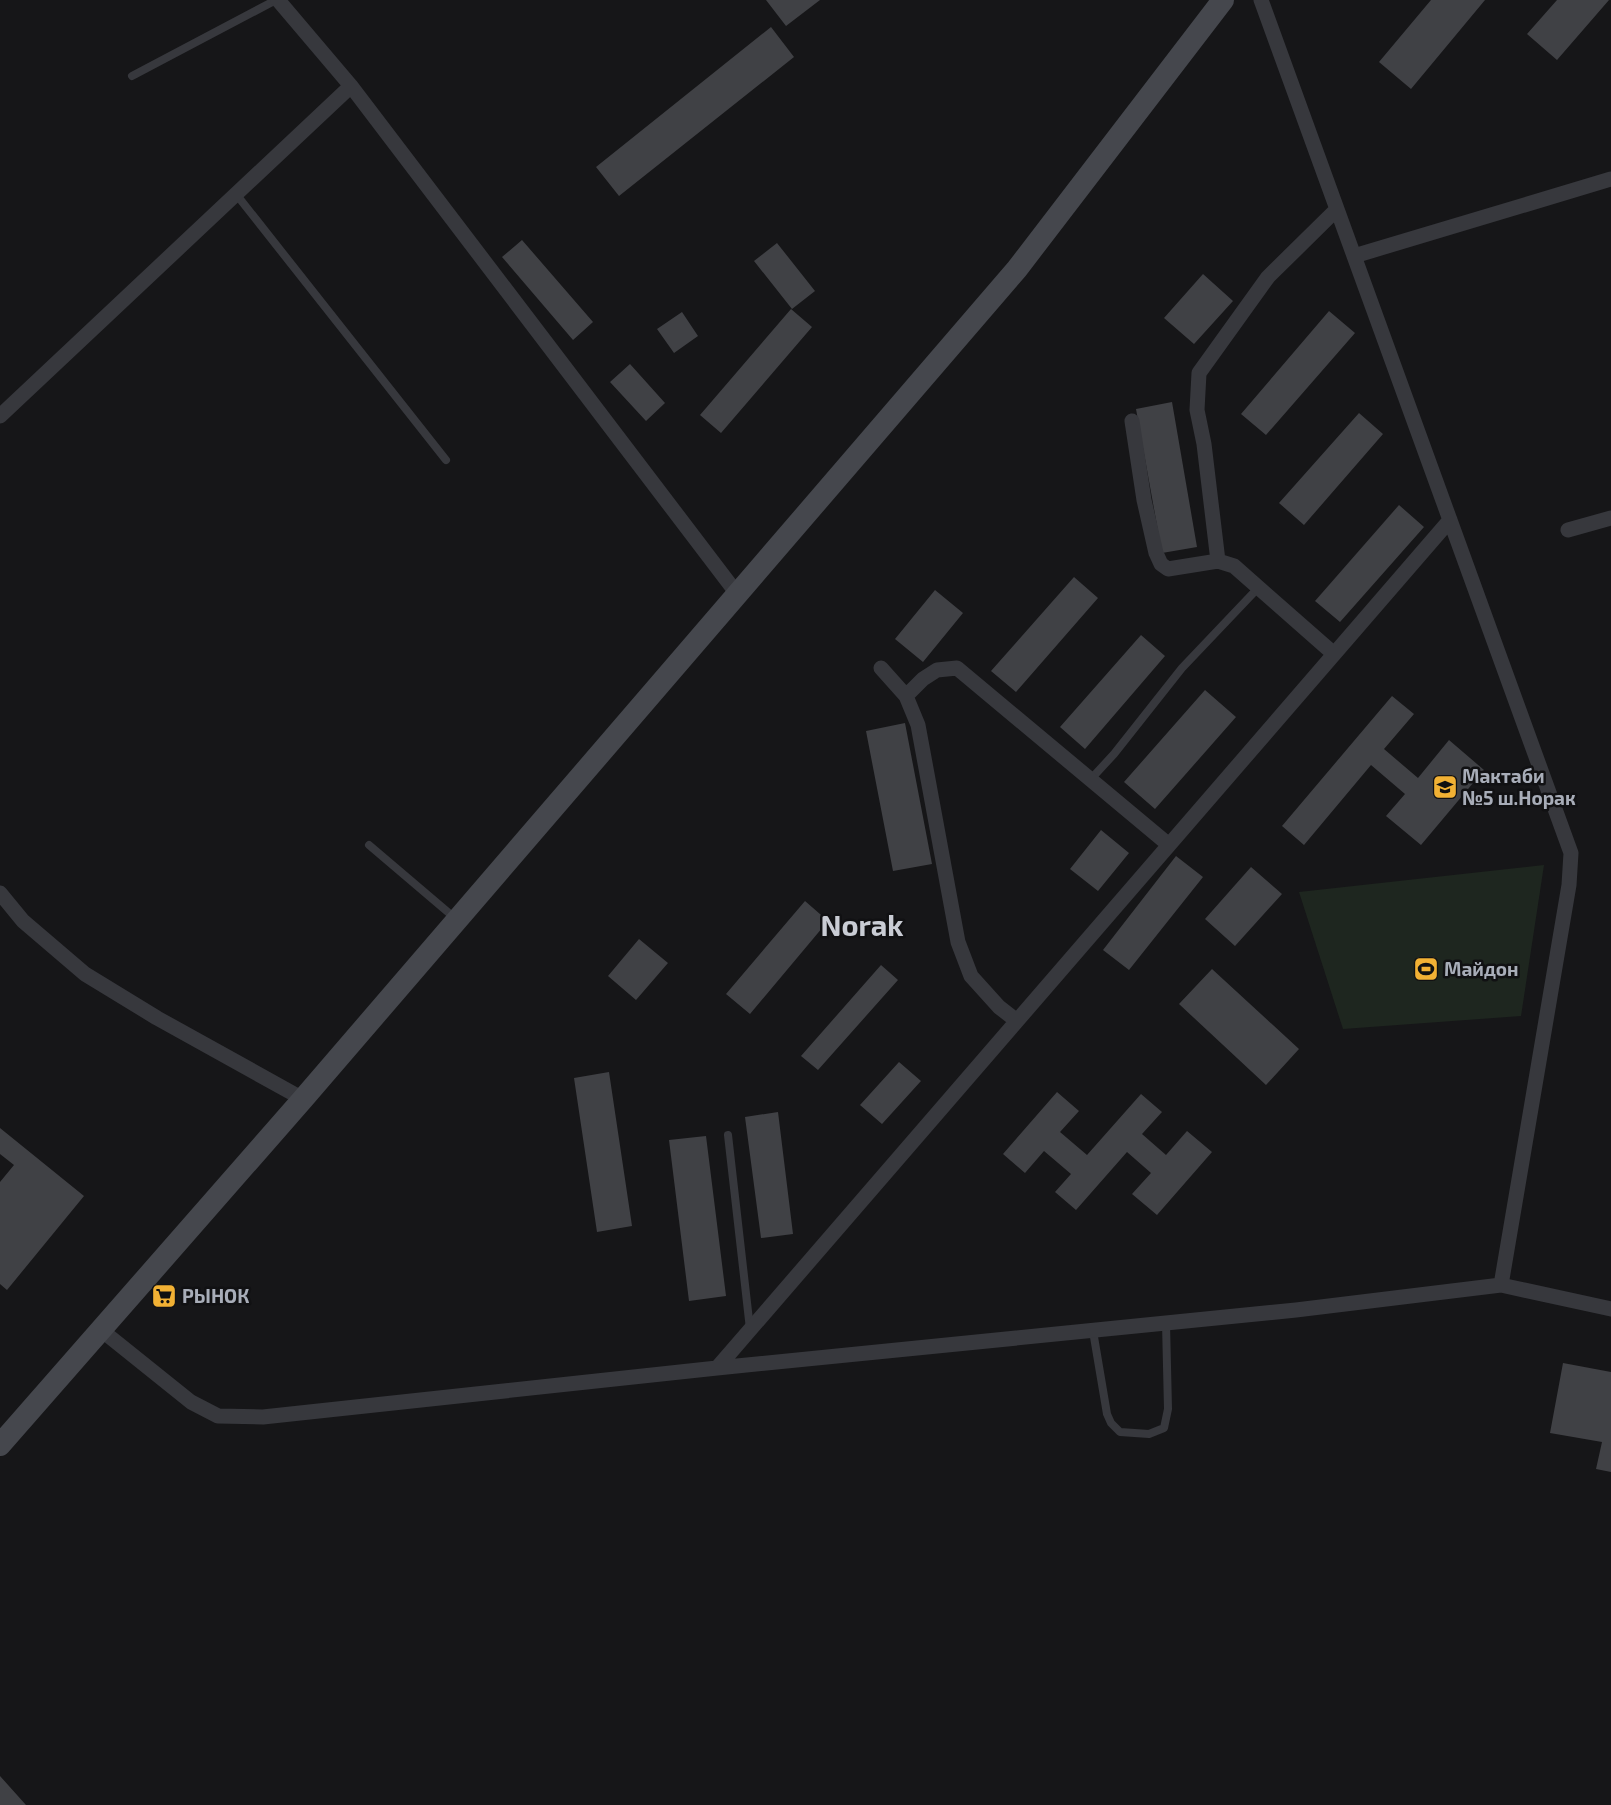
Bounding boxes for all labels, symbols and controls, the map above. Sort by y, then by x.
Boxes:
place label: Мактаби №5 ш.Норак [1462,764,1576,809]
school or university icon: Мактаби №5 ш.Норак [1432,774,1458,800]
district label: Norak [820,907,904,942]
sports icon: Майдон [1413,956,1439,982]
place label: Майдон [1444,957,1519,980]
supermarket icon: РЫНОК [151,1283,177,1309]
place label: РЫНОК [182,1284,249,1307]

